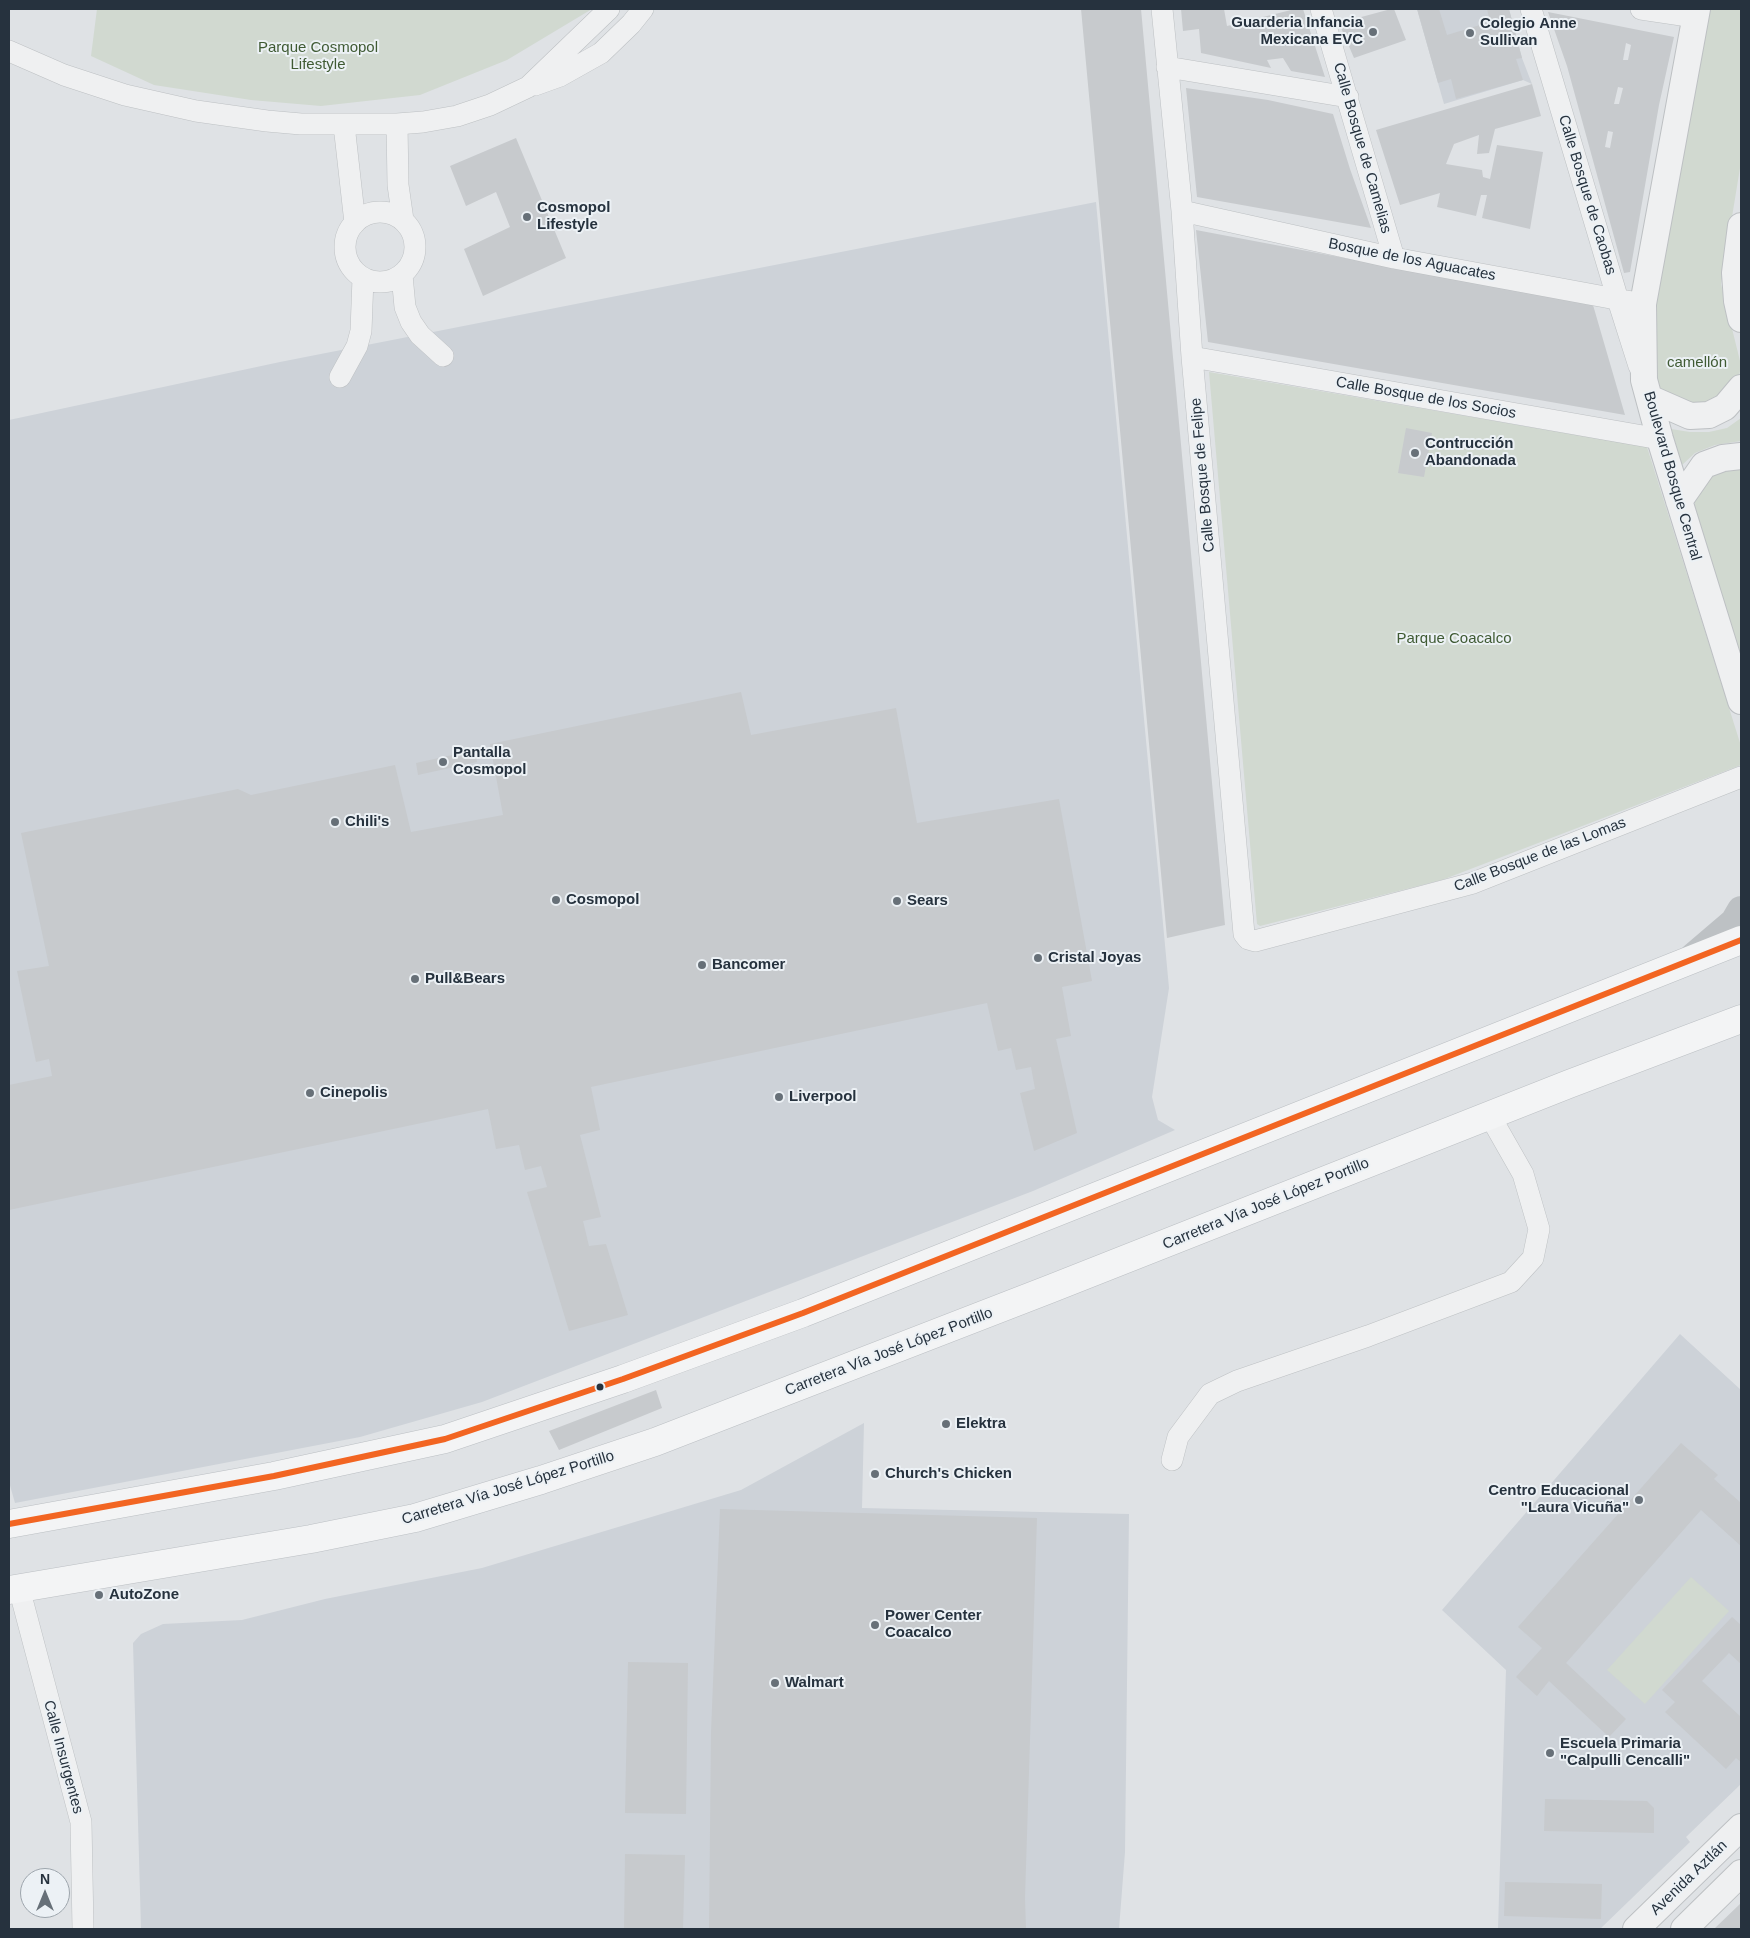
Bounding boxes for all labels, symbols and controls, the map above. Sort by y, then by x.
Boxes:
place label: Guarderia Infancia Mexicana EVC [1231,14,1363,49]
place label: Colegio Anne Sullivan [1480,15,1577,50]
marker: Guarderia Infancia Mexicana EVC [1367,26,1379,38]
marker: Colegio Anne Sullivan [1464,27,1476,39]
park label: Parque Cosmopol Lifestyle [258,39,378,74]
street label: Calle Bosque de Camelias [1329,61,1395,235]
street label: Calle Bosque de Caobas [1554,113,1620,277]
place label: Cosmopol Lifestyle [537,199,610,234]
marker: Cosmopol Lifestyle [521,211,533,223]
street label: Bosque de los Aguacates [1327,235,1497,285]
park label: camellón [1667,354,1727,372]
street label: Calle Bosque de los Socios [1335,373,1517,423]
street label: Boulevard Bosque Central [1639,389,1705,563]
street label: Calle Bosque de Felipe [1187,397,1219,553]
place label: Contrucción Abandonada [1425,435,1516,470]
marker: Contrucción Abandonada [1409,447,1421,459]
park label: Parque Coacalco [1396,630,1512,648]
place label: Pantalla Cosmopol [453,744,526,779]
marker: Pantalla Cosmopol [437,756,449,768]
place label: Chili's [345,813,389,831]
street label: Calle Bosque de las Lomas [1452,814,1628,896]
marker: Chili's [329,816,341,828]
place label: Cosmopol [566,891,639,909]
place label: Sears [907,892,948,910]
marker: Cosmopol [550,894,562,906]
marker: Sears [891,895,903,907]
place label: Cristal Joyas [1048,949,1141,967]
marker: Cristal Joyas [1032,952,1044,964]
place label: Bancomer [712,956,785,974]
marker: Bancomer [696,959,708,971]
place label: Pull&Bears [425,970,505,988]
marker: Pull&Bears [409,973,421,985]
place label: Cinepolis [320,1084,388,1102]
marker: Cinepolis [304,1087,316,1099]
place label: Liverpool [789,1088,857,1106]
marker: Liverpool [773,1091,785,1103]
street label: Carretera Vía José López Portillo [1160,1154,1372,1254]
street label: Carretera Vía José López Portillo [783,1304,995,1400]
unlabelled marker [595,1382,605,1392]
place label: Elektra [956,1415,1006,1433]
marker: Elektra [940,1418,952,1430]
street label: Carretera Vía José López Portillo [400,1447,616,1529]
place label: Church's Chicken [885,1465,1012,1483]
marker: Church's Chicken [869,1468,881,1480]
place label: Centro Educacional "Laura Vicuña" [1488,1482,1629,1517]
marker: Centro Educacional "Laura Vicuña" [1633,1494,1645,1506]
place label: AutoZone [109,1586,179,1604]
marker: AutoZone [93,1589,105,1601]
place label: Power Center Coacalco [885,1607,982,1642]
marker: Power Center Coacalco [869,1619,881,1631]
place label: Walmart [785,1674,844,1692]
marker: Walmart [769,1677,781,1689]
street label: Calle Insurgentes [39,1698,87,1816]
place label: Escuela Primaria "Calpulli Cencalli" [1560,1735,1690,1770]
marker: Escuela Primaria "Calpulli Cencalli" [1544,1747,1556,1759]
street label: Avenida Aztlán [1647,1837,1731,1919]
north arrow [20,1868,70,1918]
text: N [40,1871,50,1887]

